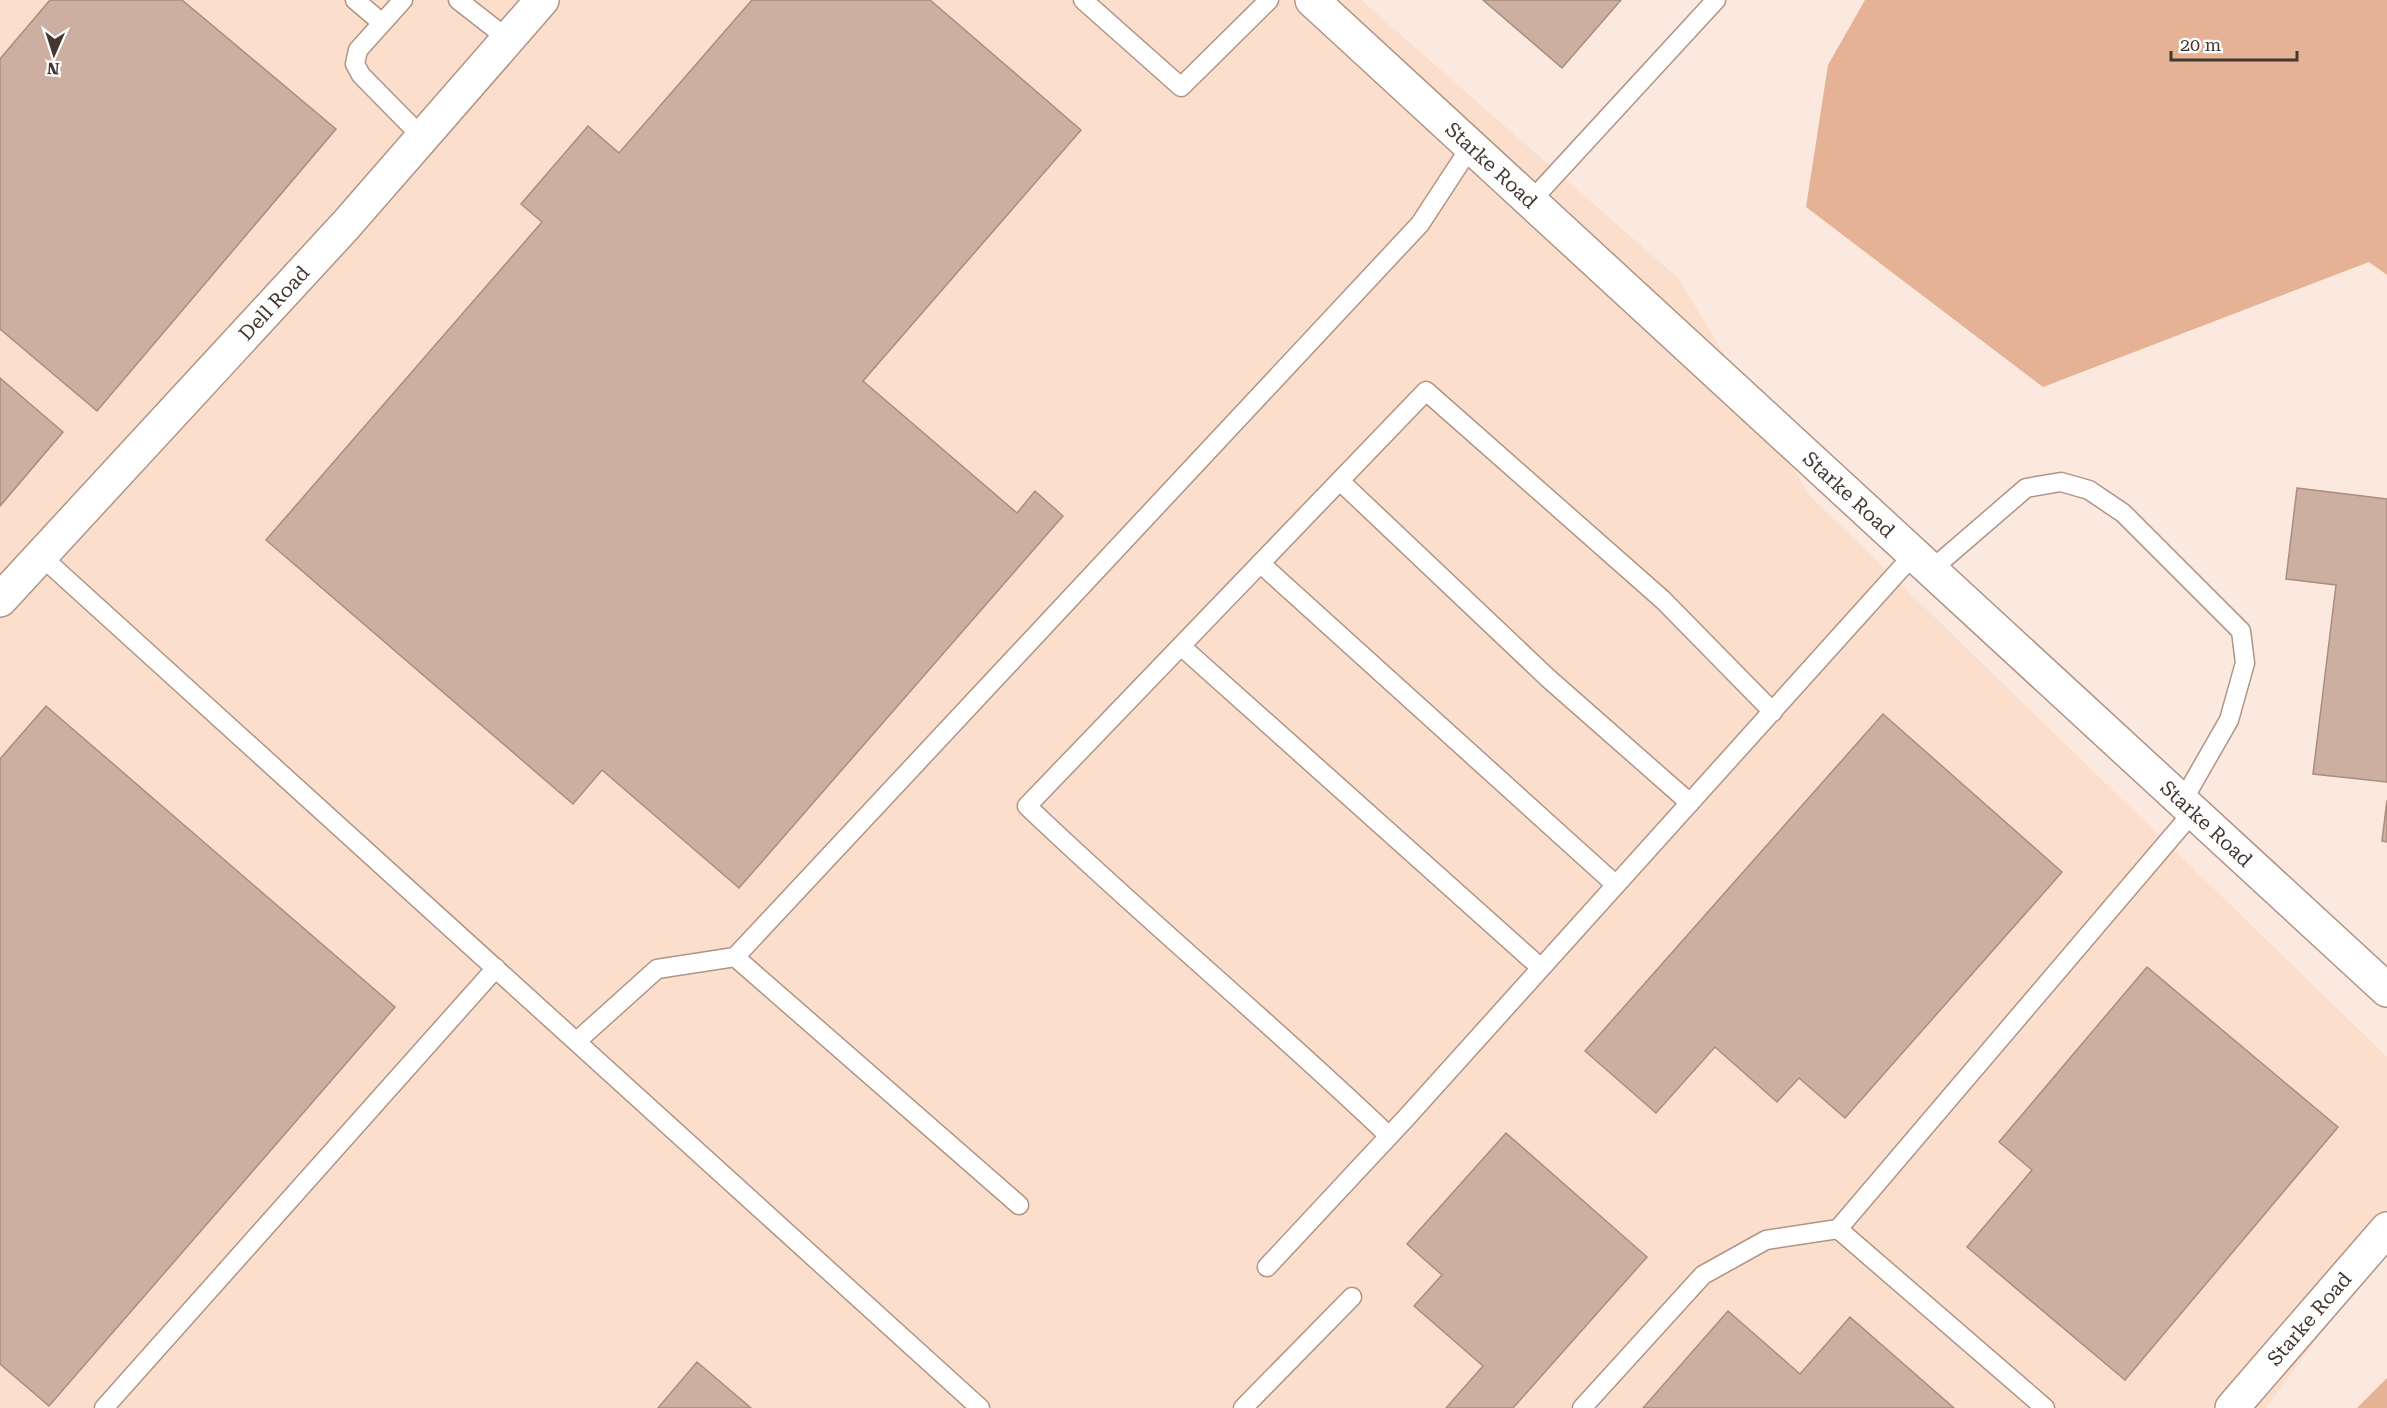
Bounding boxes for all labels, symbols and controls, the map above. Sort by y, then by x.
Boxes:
north arrow [24,24,84,84]
scale bar [2171,24,2297,62]
text: 20 m [2180,34,2221,55]
text: N [47,59,60,78]
street label: Starke Road [1441,117,1542,214]
street label: Dell Road [234,261,314,345]
street label: Starke Road [1798,446,1900,543]
street label: Starke Road [2156,776,2257,872]
street label: Starke Road [2262,1267,2356,1371]

